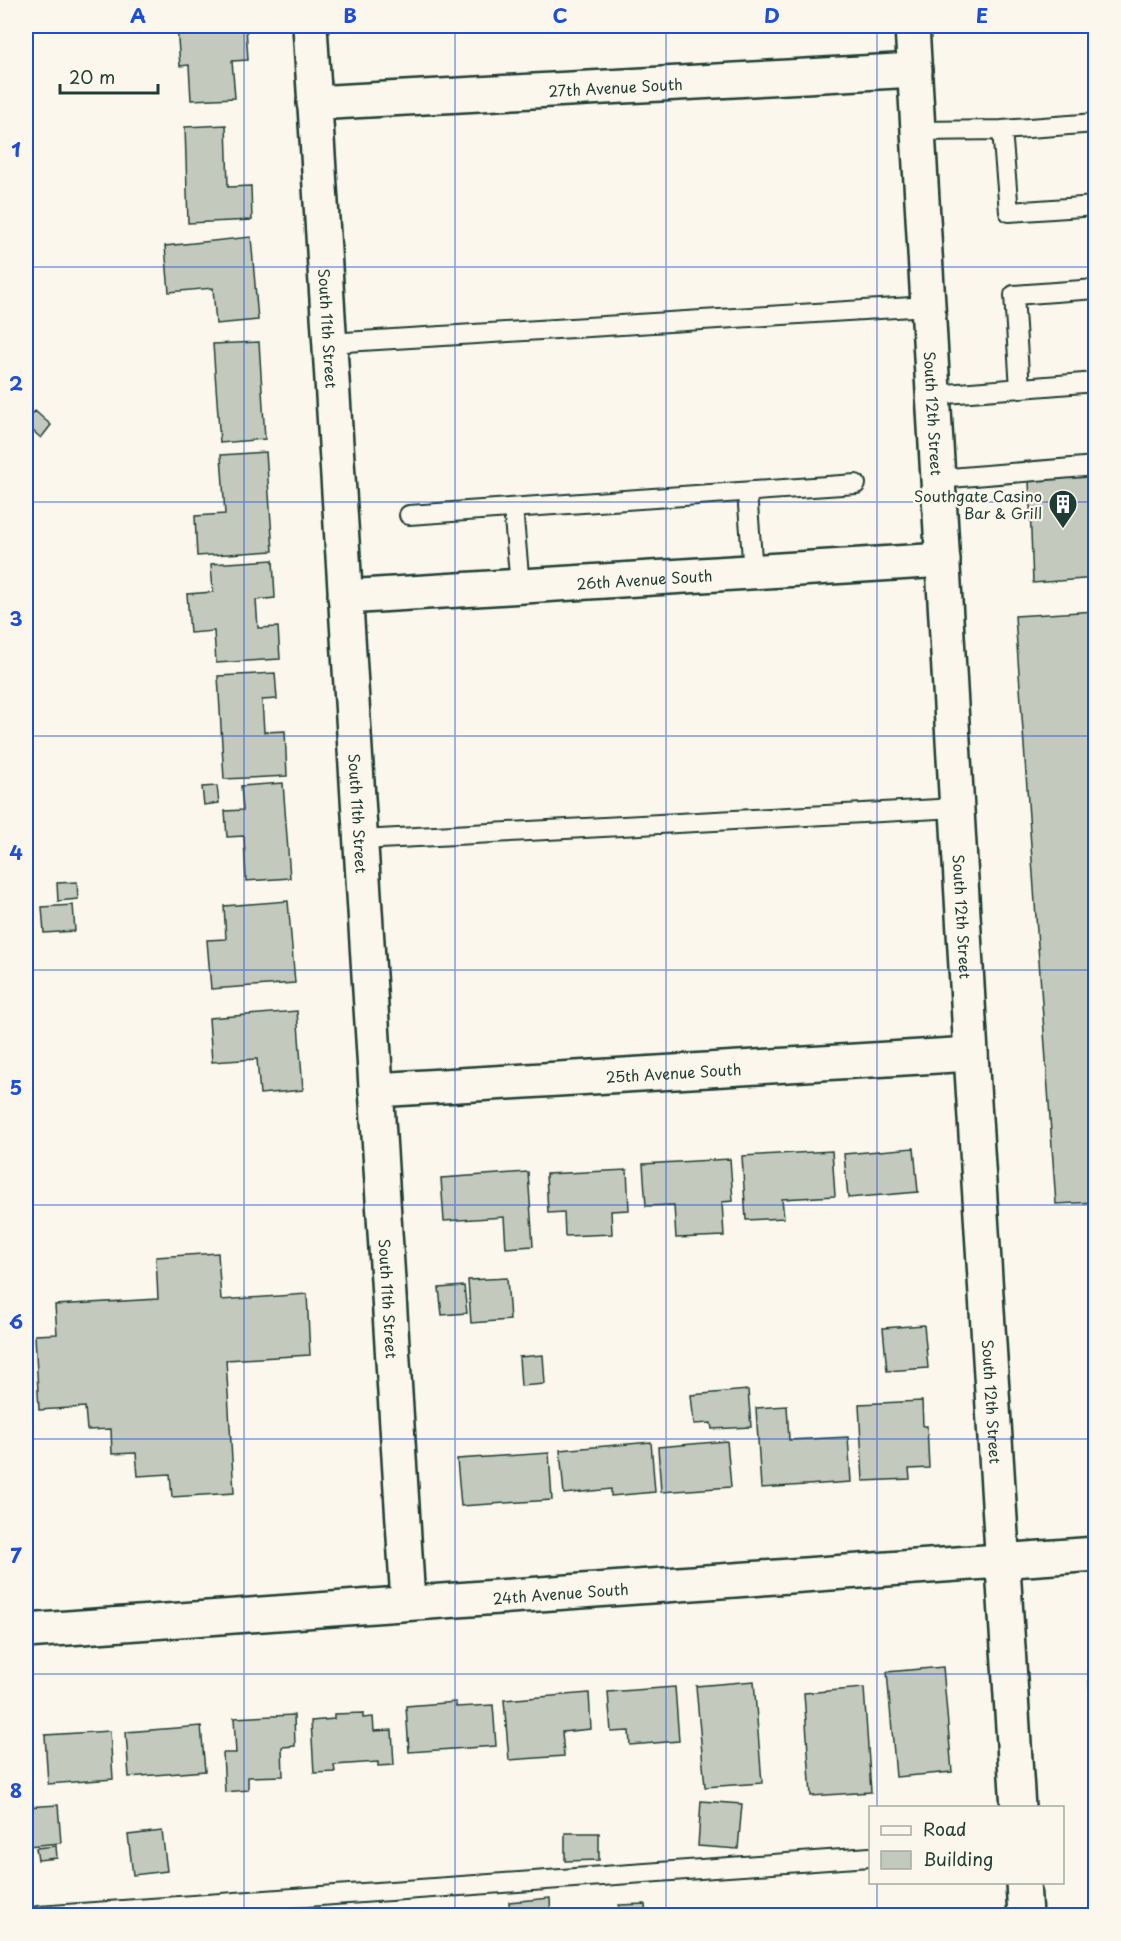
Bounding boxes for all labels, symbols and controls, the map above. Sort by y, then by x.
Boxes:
text: A [130,0,146,30]
text: B [343,0,357,30]
text: C [552,0,568,30]
text: D [764,0,780,30]
text: E [976,0,988,30]
scale bar [60,57,158,95]
text: 20 m [69,63,115,90]
street label: 27th Avenue South [548,71,683,102]
text: 1 [11,134,21,164]
street label: South 11th Street [314,268,344,389]
street label: South 12th Street [919,351,949,476]
text: 2 [9,368,23,398]
place label: Southgate Casino Bar & Grill [914,484,1042,524]
building icon: Southgate Casino Bar & Grill [1047,488,1079,530]
street label: 26th Avenue South [576,563,713,594]
text: 3 [9,603,23,633]
street label: South 11th Street [344,753,374,874]
text: 4 [9,837,23,867]
street label: South 12th Street [948,854,978,979]
street label: 25th Avenue South [605,1056,742,1088]
text: 5 [10,1072,22,1102]
street label: South 11th Street [374,1238,404,1359]
text: 6 [9,1306,23,1336]
street label: South 12th Street [977,1339,1008,1465]
text: 7 [10,1540,22,1570]
street label: 24th Avenue South [492,1576,629,1609]
text: 8 [10,1775,22,1805]
legend [869,1806,1064,1884]
text: Road [923,1815,967,1842]
text: Building [923,1845,993,1872]

